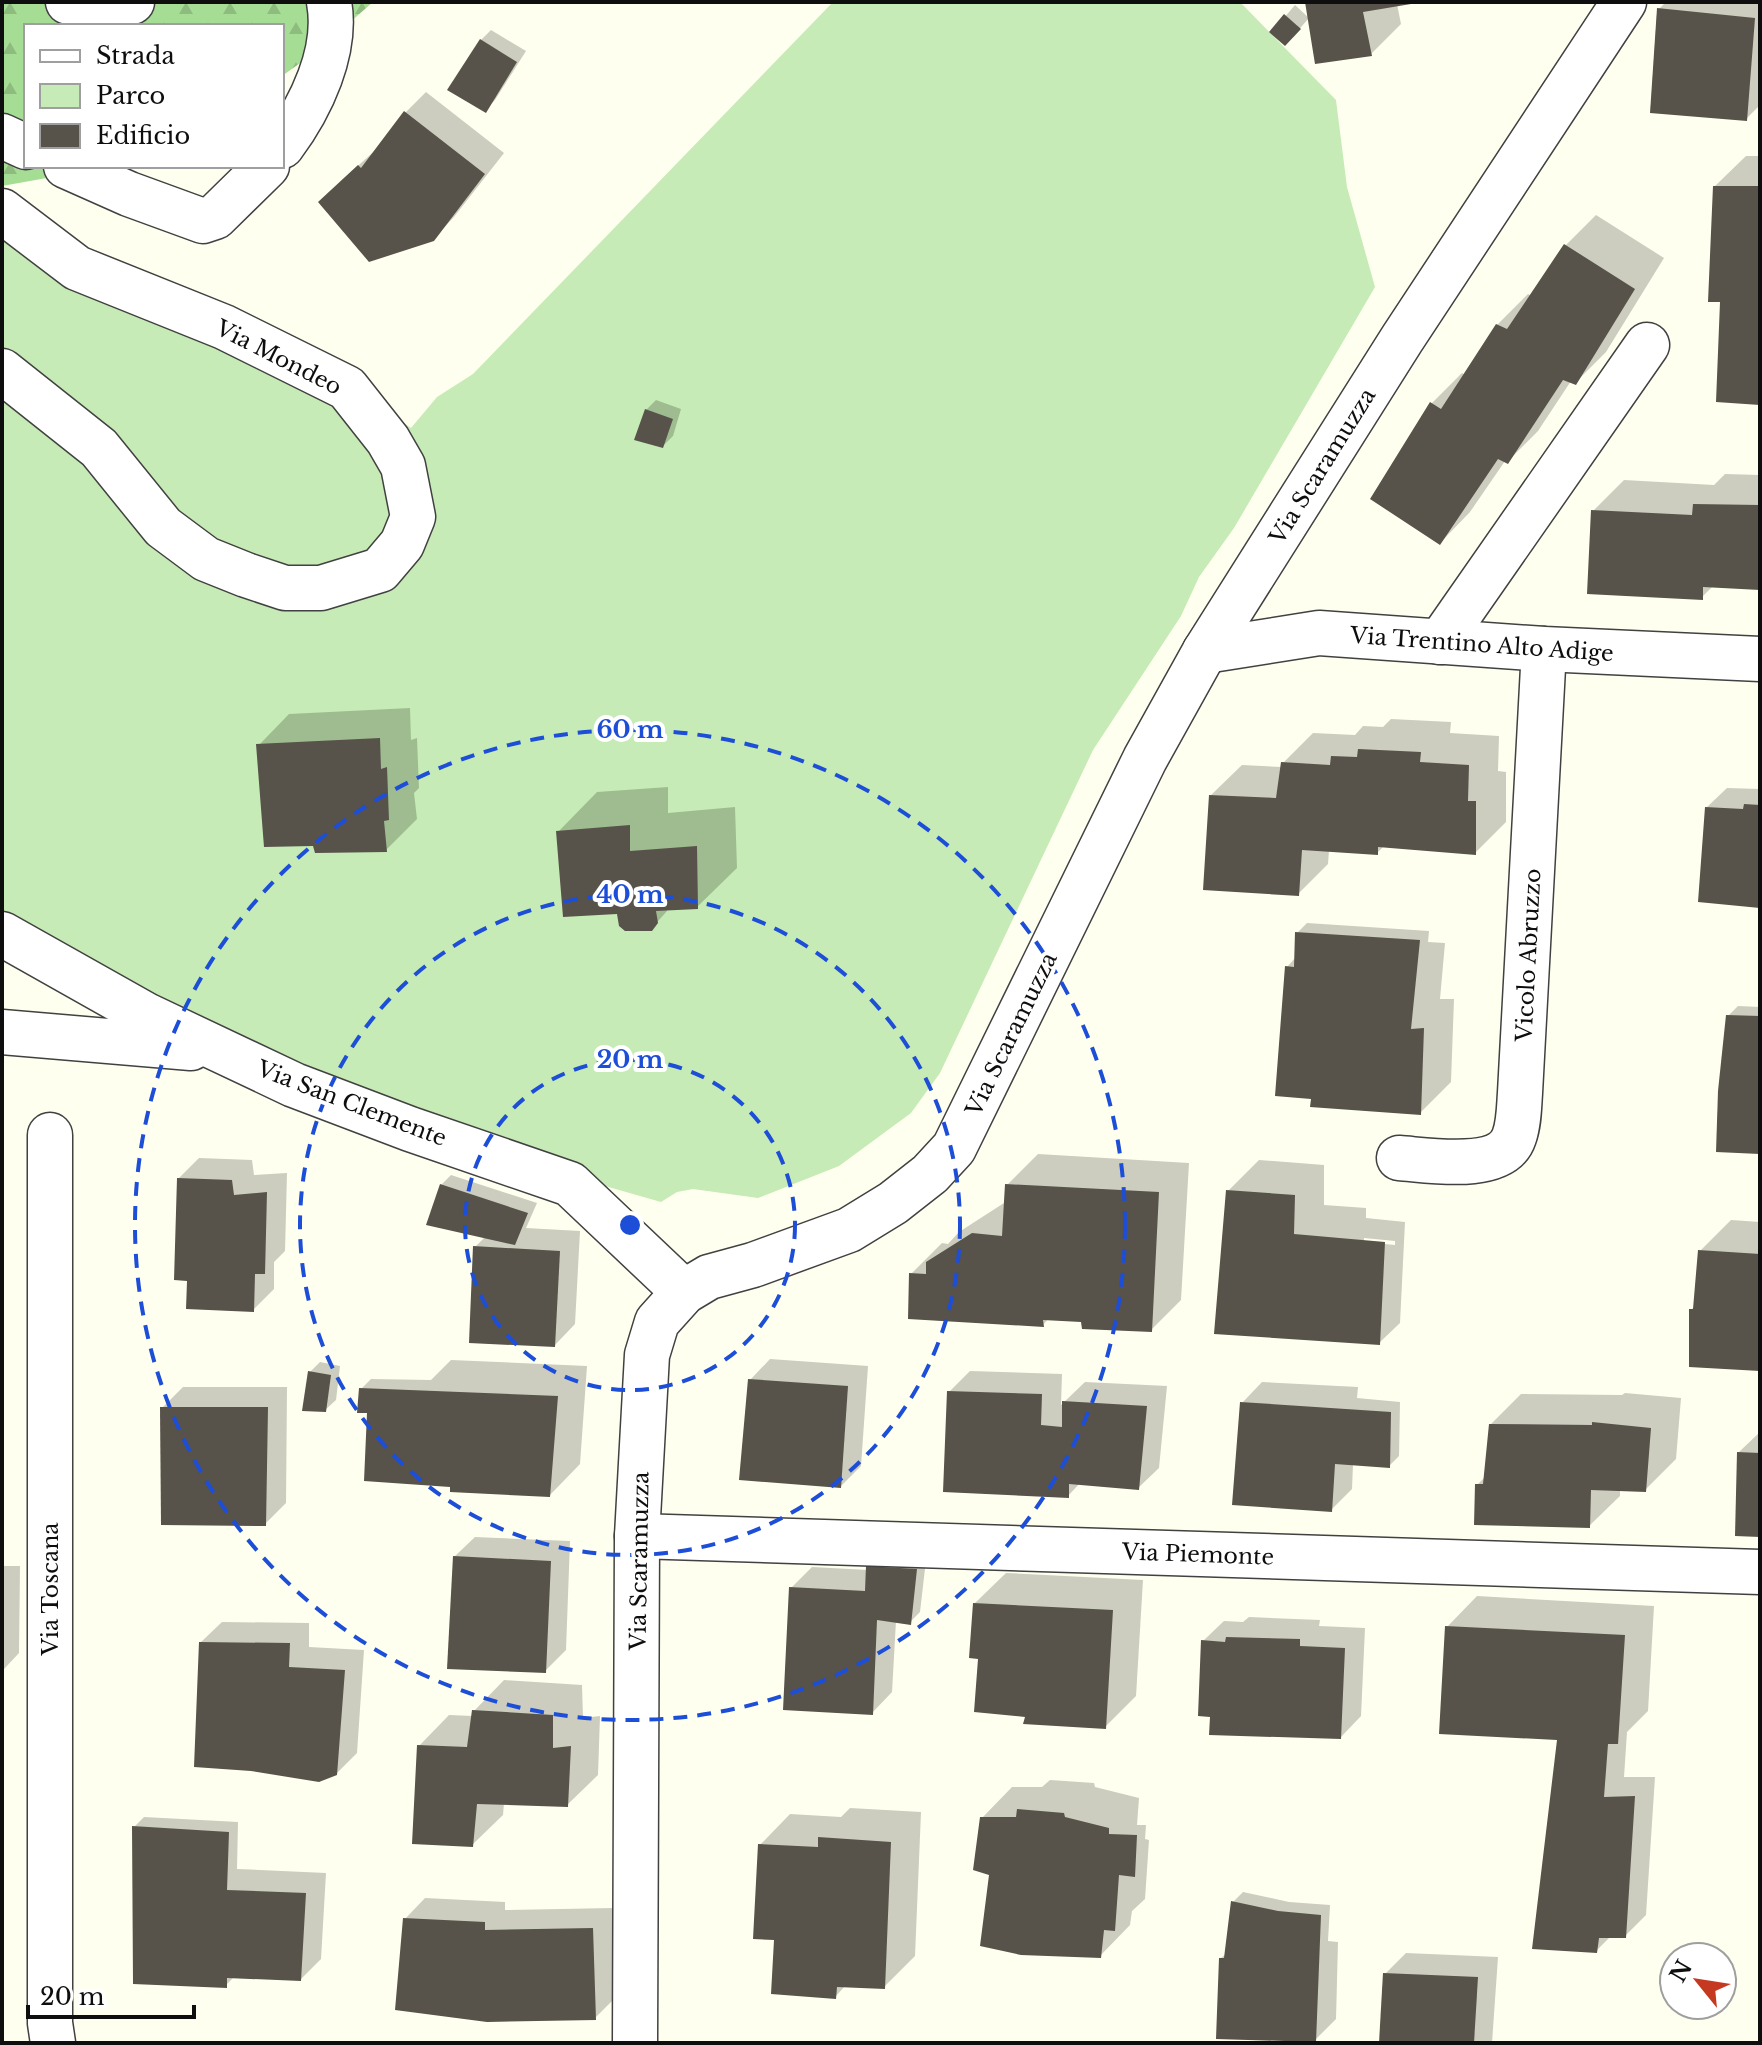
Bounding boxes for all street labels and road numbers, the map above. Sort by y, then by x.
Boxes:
street label: Via Mondeo [210,314,346,401]
street label: Via Scaramuzza [1263,383,1382,550]
street label: Via Trentino Alto Adige [1348,622,1615,667]
street label: Vicolo Abruzzo [1510,868,1547,1043]
street label: Via Scaramuzza [960,947,1063,1121]
street label: Via San Clemente [253,1055,450,1152]
street label: Via Scaramuzza [624,1471,655,1652]
street label: Via Toscana [37,1522,64,1657]
street label: Via Piemonte [1121,1538,1274,1571]

